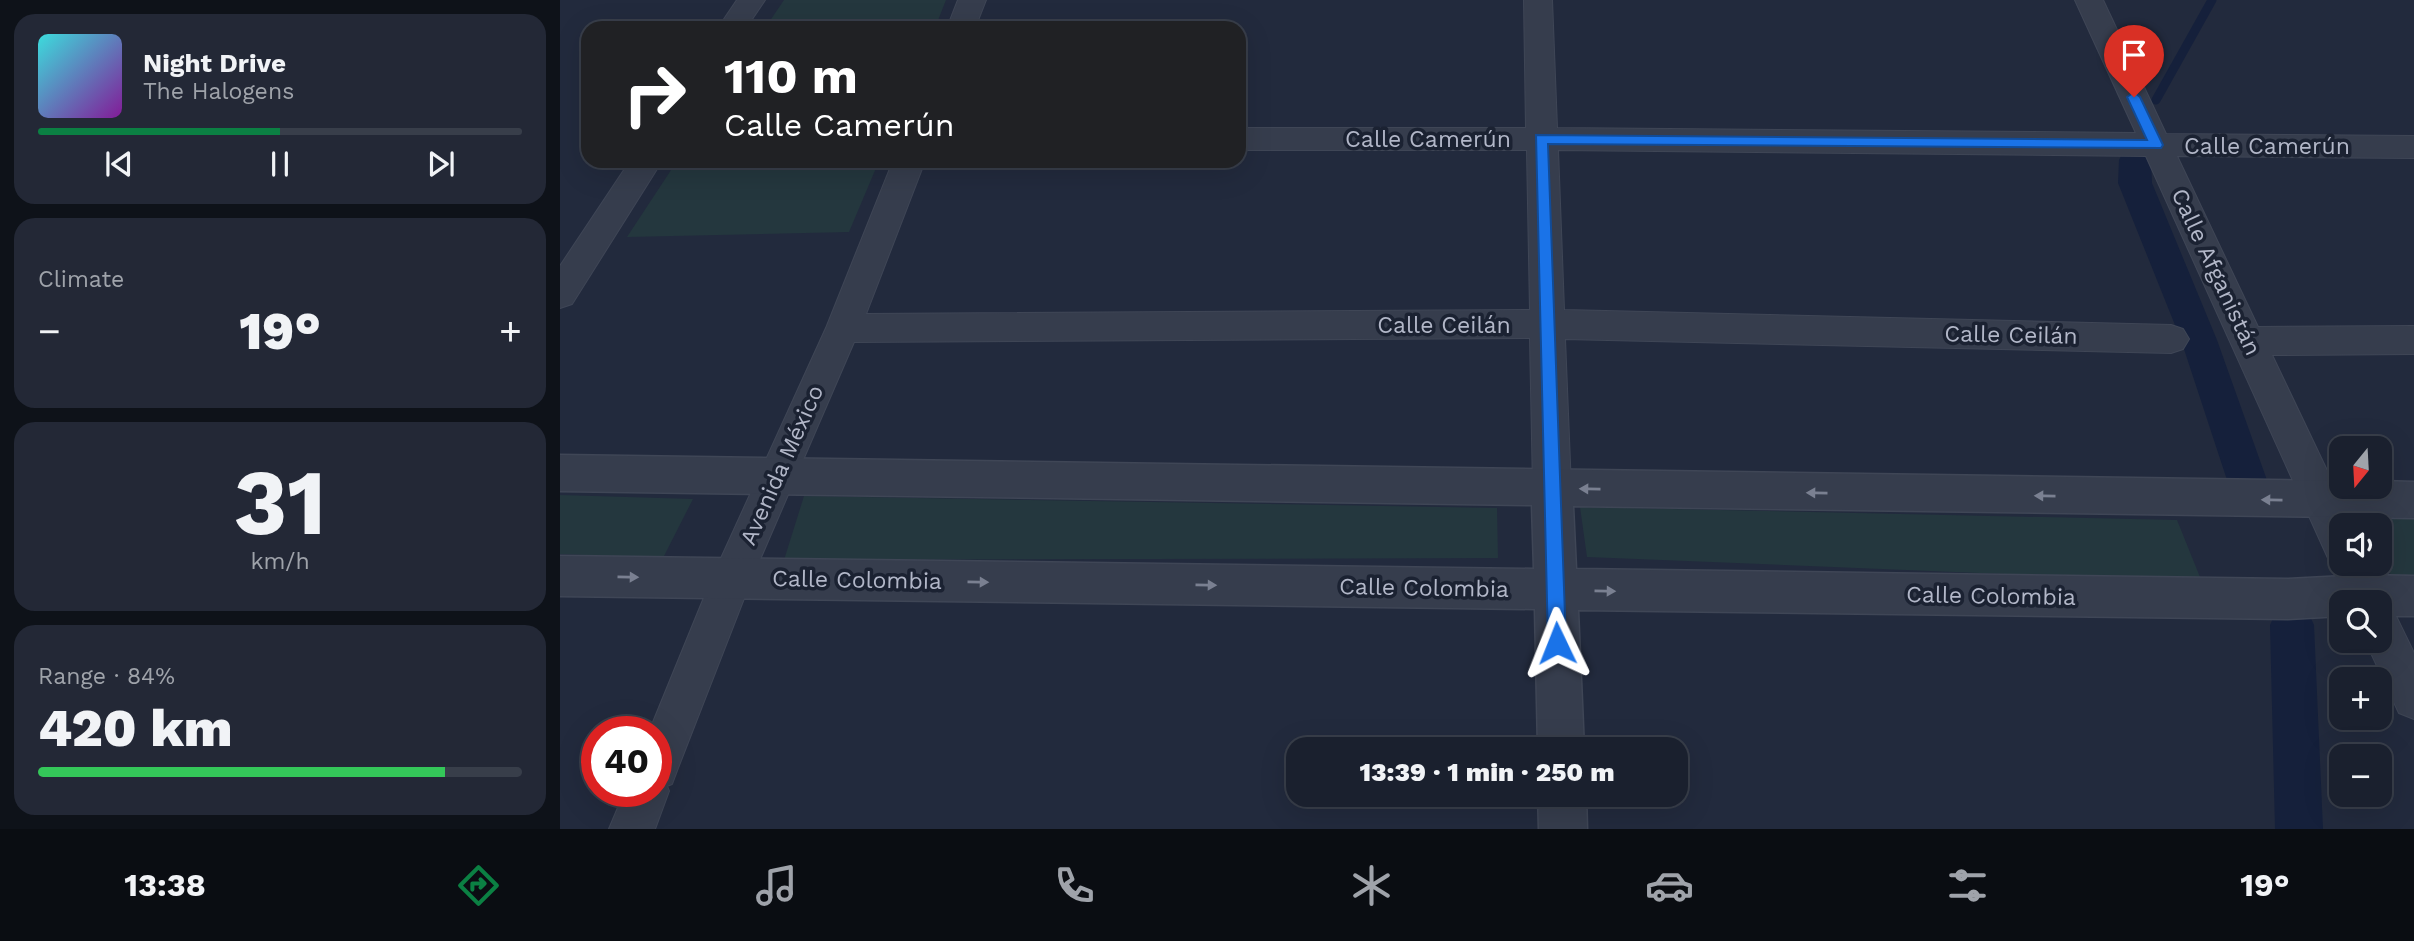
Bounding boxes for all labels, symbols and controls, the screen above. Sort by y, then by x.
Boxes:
pin [2104,25,2164,97]
icon: arrive [2115,36,2153,74]
text: 110 m [724,47,858,105]
text: Night Drive [143,48,286,78]
icon: right [609,49,700,140]
text: The Halogens [143,78,294,105]
text: Calle Camerún [724,106,955,144]
street label: Calle Camerún [1345,126,1511,153]
street label: Calle Camerún [2184,133,2350,160]
icon: previous [100,145,138,183]
icon: pause [261,145,299,183]
icon: next [422,145,460,183]
street label: Calle Afganistán [2165,184,2267,360]
text: Climate [38,266,124,293]
text: 19° [239,301,321,362]
text: − [38,309,61,353]
text: + [499,309,522,353]
street label: Calle Ceilán [1377,312,1511,339]
street label: Calle Ceilán [1944,320,2078,350]
street label: Avenida México [735,381,829,549]
north arrow [2329,436,2392,499]
map controls [2329,436,2392,807]
text: 31 [233,449,327,556]
one-way arrow [1579,483,1601,495]
one-way arrow [1806,487,1828,499]
one-way arrow [2034,491,2056,502]
one-way arrow [2261,494,2283,506]
button: sound [2329,513,2392,576]
text: km/h [250,548,310,575]
street label: Calle Colombia [772,565,942,595]
one-way arrow [617,571,639,583]
street label: Calle Colombia [1339,573,1509,603]
one-way arrow [967,576,989,588]
one-way arrow [1195,579,1217,591]
street label: Calle Colombia [1906,581,2076,611]
one-way arrow [1594,585,1616,597]
button: search [2329,590,2392,653]
position arrow [1520,606,1594,680]
text: Range · 84% [38,663,175,690]
button: + [2329,667,2392,730]
text: 420 km [38,698,232,759]
speed limit sign: 40 [581,716,672,807]
button: − [2329,744,2392,807]
text: 13:39 · 1 min · 250 m [1359,757,1615,787]
icon: directions [454,861,503,910]
icon: music [752,861,801,910]
icon: phone [1050,861,1099,910]
icon: climate [1347,861,1396,910]
icon: car [1645,861,1694,910]
icon: filters [1943,861,1992,910]
text: 13:38 [124,866,206,904]
text: 19° [2240,866,2290,904]

